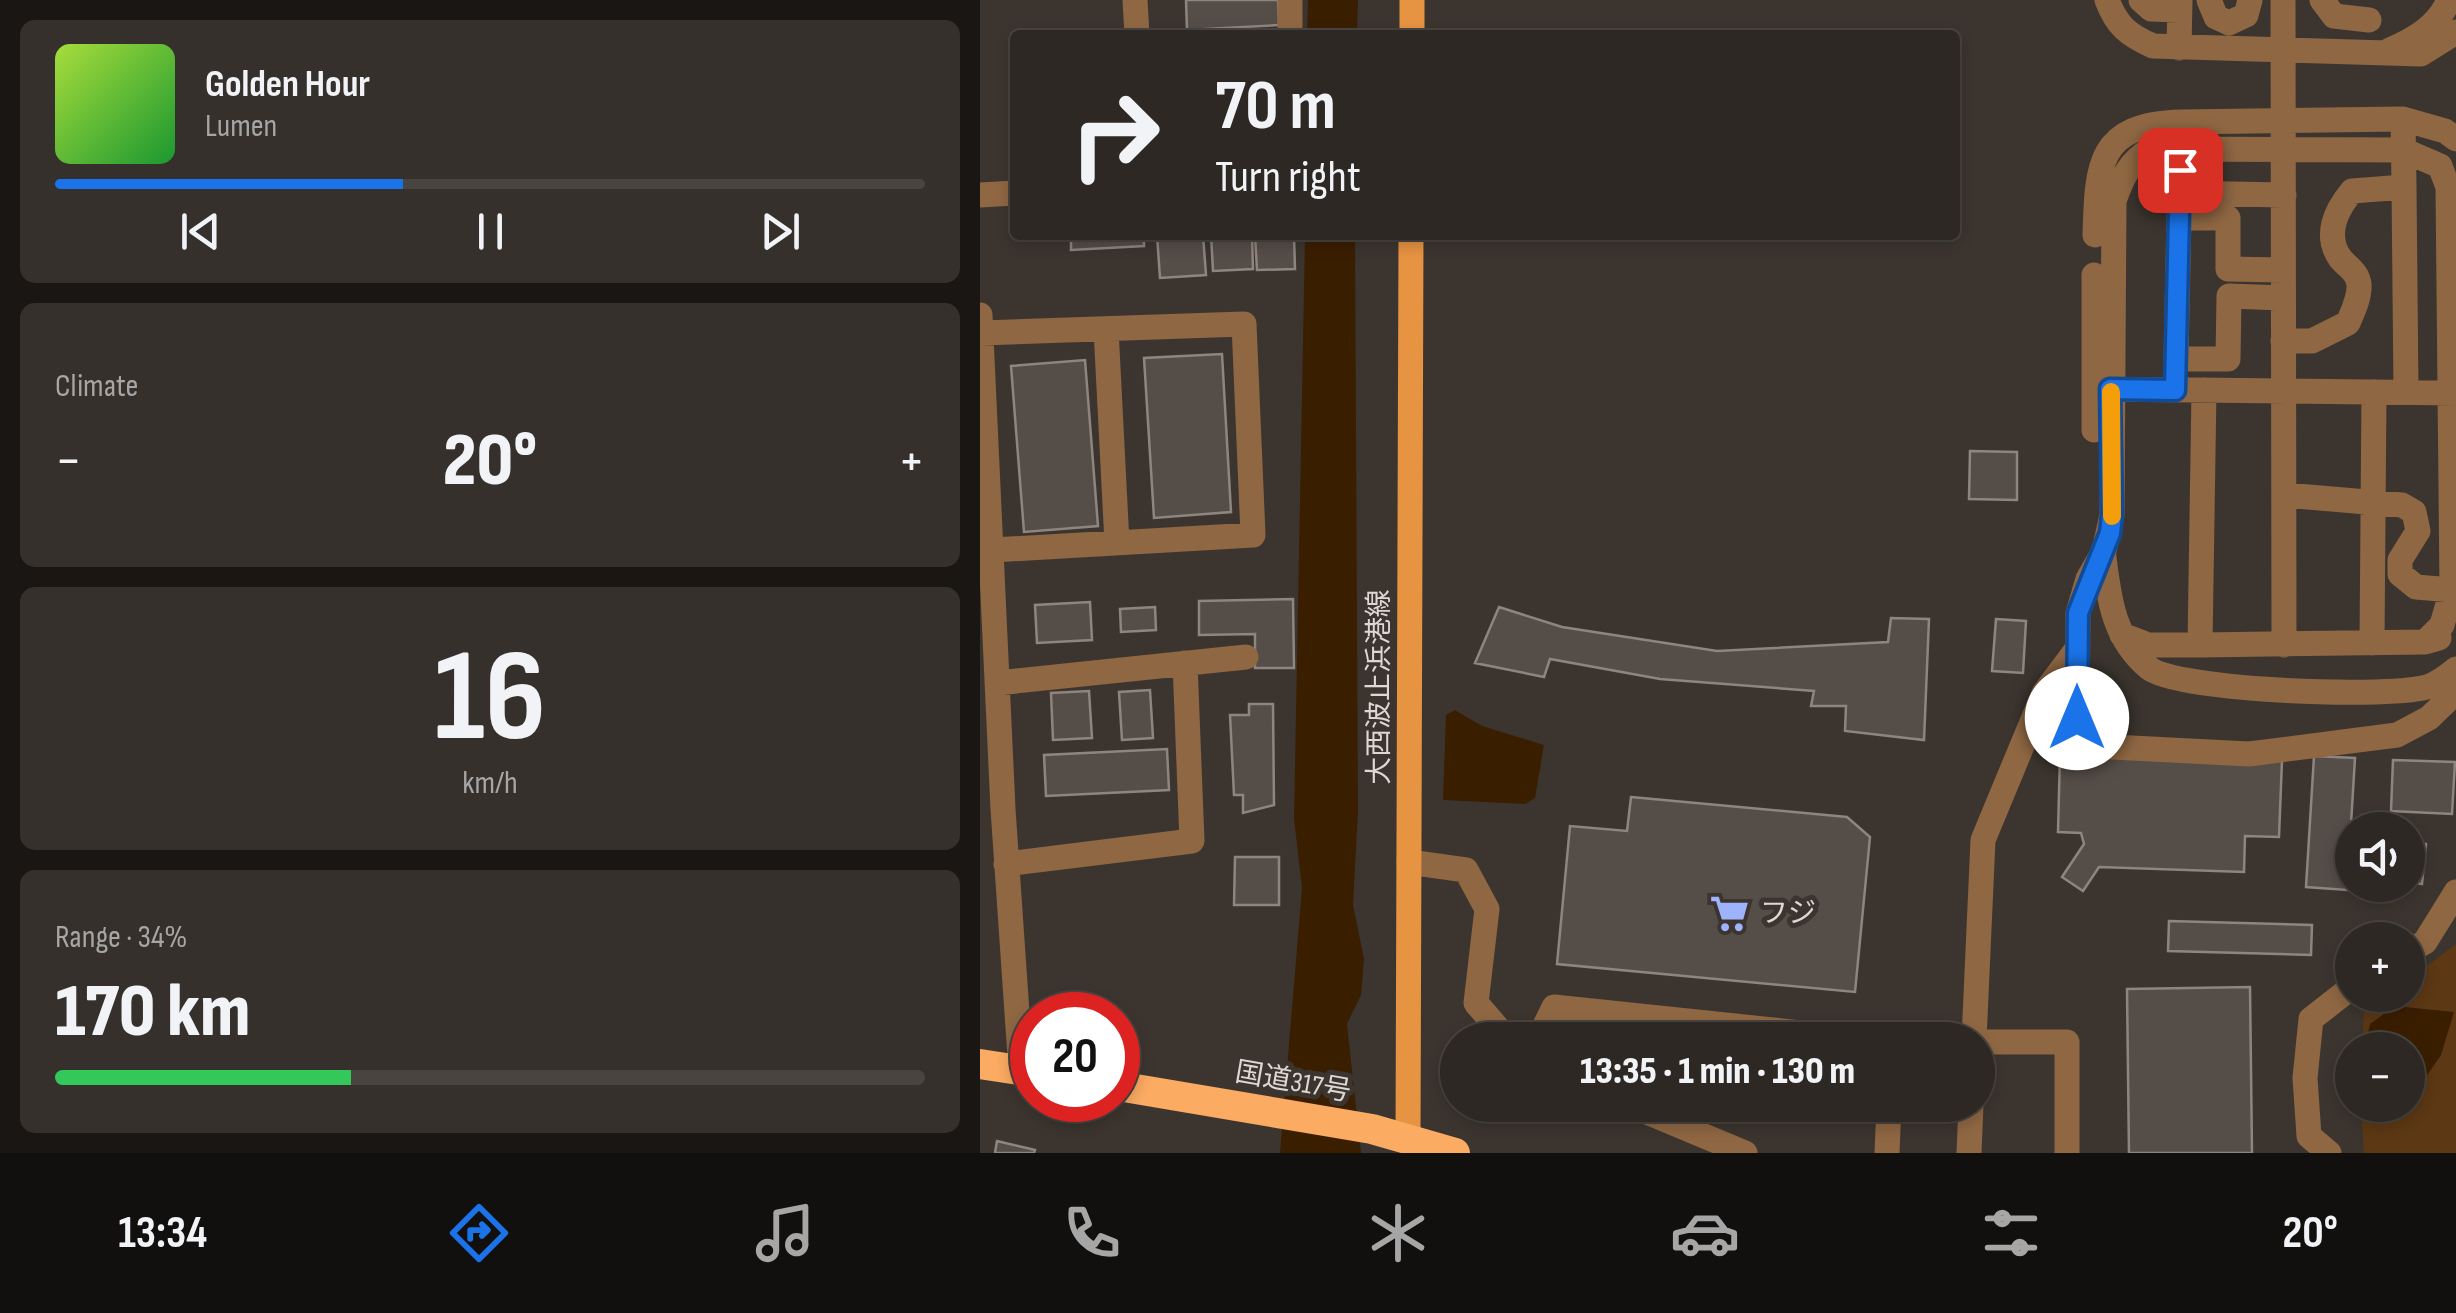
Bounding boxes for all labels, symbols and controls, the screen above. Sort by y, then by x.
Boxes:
text: Golden Hour [205,62,370,107]
text: 70 m [1215,65,1336,149]
icon: right [1050,70,1180,200]
text: Lumen [205,107,277,146]
pin [2138,128,2223,213]
icon: arrive [2153,143,2208,198]
text: Turn right [1215,150,1361,205]
icon: previous [173,204,228,259]
icon: pause [463,204,518,259]
icon: next [753,204,808,259]
text: Climate [55,367,138,406]
text: 20° [443,416,537,507]
text: − [55,428,82,495]
text: + [898,428,925,495]
street label: 大西波止浜港線 [1363,589,1396,785]
text: 16 [434,621,546,777]
position arrow [2025,666,2129,770]
text: km/h [462,764,518,803]
map controls [2335,812,2425,1122]
button: sound [2335,812,2425,902]
supermarket icon: フジ [1709,892,1751,934]
place label: フジ [1760,897,1816,930]
text: Range · 34% [55,918,187,957]
button: + [2335,922,2425,1012]
text: 170 km [55,967,251,1058]
speed limit sign: 20 [1010,992,1140,1122]
button: − [2335,1032,2425,1122]
text: 13:35 · 1 min · 130 m [1580,1049,1855,1094]
street label: 国道317号 [1233,1056,1353,1108]
icon: directions [444,1198,514,1268]
icon: music [750,1198,820,1268]
icon: phone [1057,1198,1127,1268]
icon: climate [1363,1198,1433,1268]
icon: car [1670,1198,1740,1268]
icon: filters [1976,1198,2046,1268]
text: 13:34 [118,1206,207,1261]
text: 20° [2283,1206,2338,1261]

